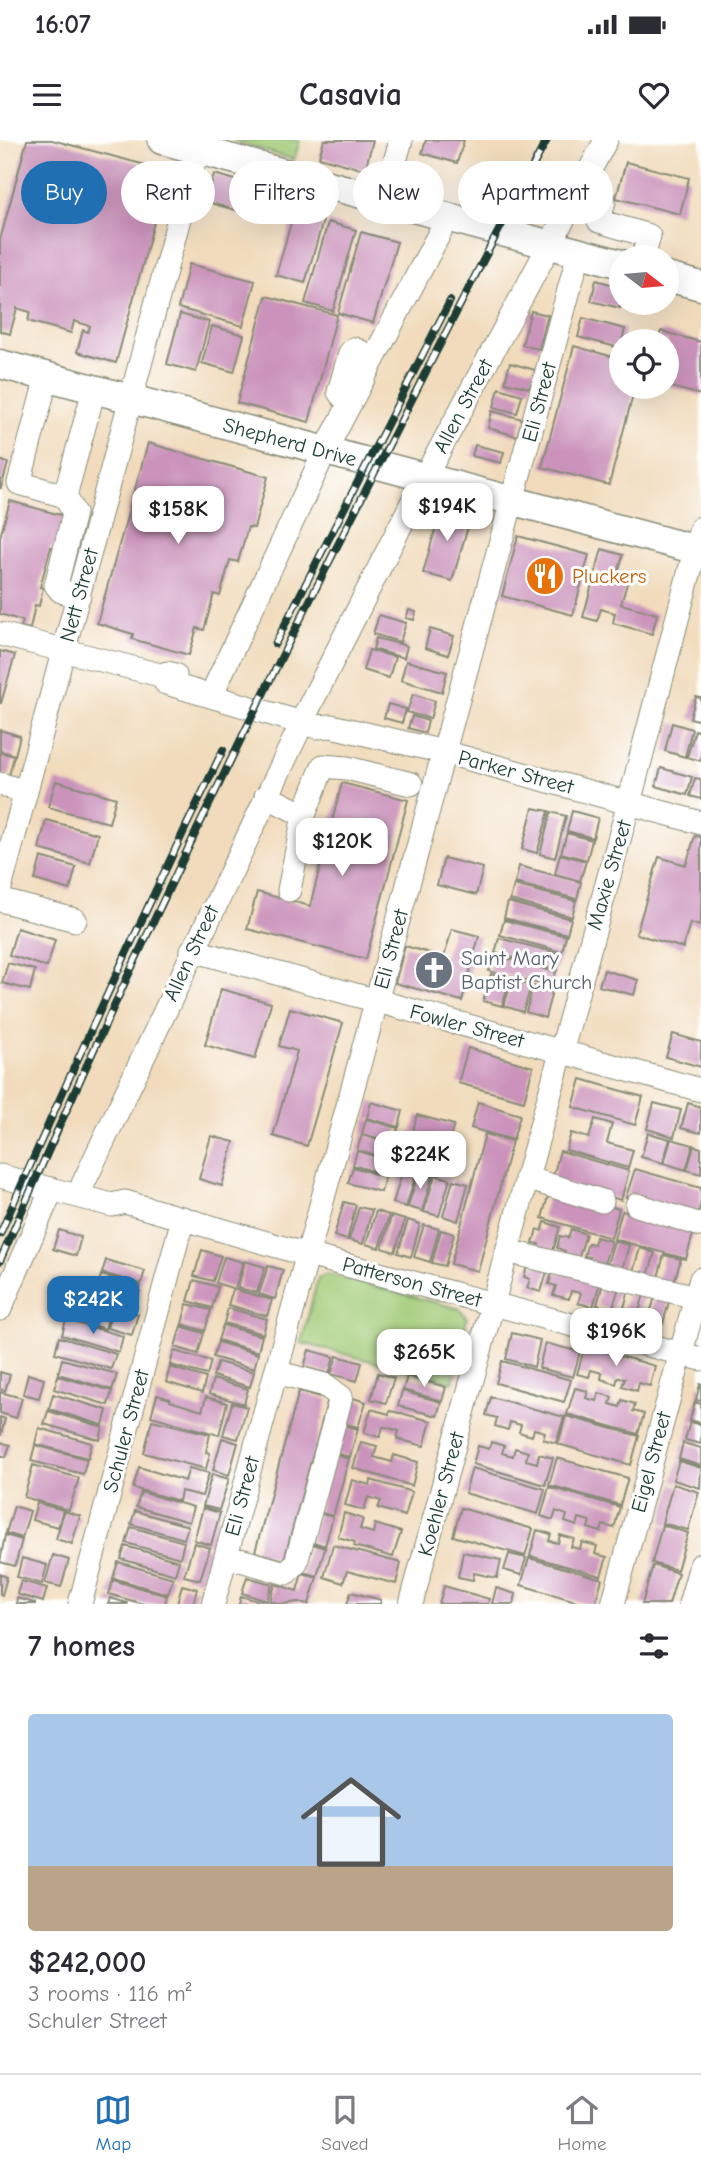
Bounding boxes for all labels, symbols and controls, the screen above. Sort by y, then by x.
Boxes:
text: 16:07 [35,10,91,40]
icon: menu [28,76,66,114]
text: Casavia [299,76,402,113]
icon: heart [635,76,673,114]
chip: Buy [21,161,107,224]
chip: Rent [121,161,215,224]
chip: Filters [229,161,339,224]
chip: New [353,161,444,224]
chip: Apartment [458,161,613,224]
north arrow [609,245,679,315]
map controls [609,245,679,399]
button: locate [609,329,679,399]
street label: Allen Street [428,354,498,457]
street label: Eli Street [517,359,561,445]
street label: Shepherd Drive [221,413,359,471]
pin: $194K [398,484,496,543]
pin: $158K [129,486,227,546]
text: $194K [418,492,476,519]
text: $158K [148,495,208,522]
street label: Nett Street [55,545,103,644]
restaurant icon: Pluckers [524,555,566,597]
place label: Pluckers [572,564,647,588]
street label: Parker Street [456,745,577,799]
street label: Maxie Street [582,816,636,933]
pin: $120K [293,818,391,878]
text: $120K [312,827,372,854]
street label: Allen Street [158,900,224,1005]
street label: Eli Street [369,906,413,992]
place label: Saint Mary Baptist Church [461,946,592,994]
church icon: Saint Mary Baptist Church [413,949,455,991]
street label: Fowler Street [407,999,528,1053]
pin: $224K [371,1132,469,1191]
text: $224K [390,1140,450,1167]
street label: Patterson Street [340,1252,485,1312]
pin: $242K [44,1276,142,1336]
text: $242K [63,1285,123,1312]
pin: $196K [567,1308,665,1368]
text: $196K [586,1317,646,1344]
pin: $265K [375,1330,473,1389]
text: $265K [393,1338,455,1365]
street label: Schuler Street [98,1366,154,1495]
street label: Eigel Street [626,1408,676,1515]
street label: Koehler Street [413,1428,469,1559]
street label: Eli Street [220,1453,264,1539]
icon: filters [635,1627,673,1665]
text: 7 homes [28,1629,135,1664]
icon: home [288,1759,414,1885]
text: $242,000 [28,1945,146,1980]
text: 3 rooms · 116 m² [28,1980,192,2007]
text: Schuler Street [28,2007,167,2034]
tab: Map [94,2091,132,2155]
tab: Saved [321,2091,369,2155]
tab: Home [558,2091,607,2155]

